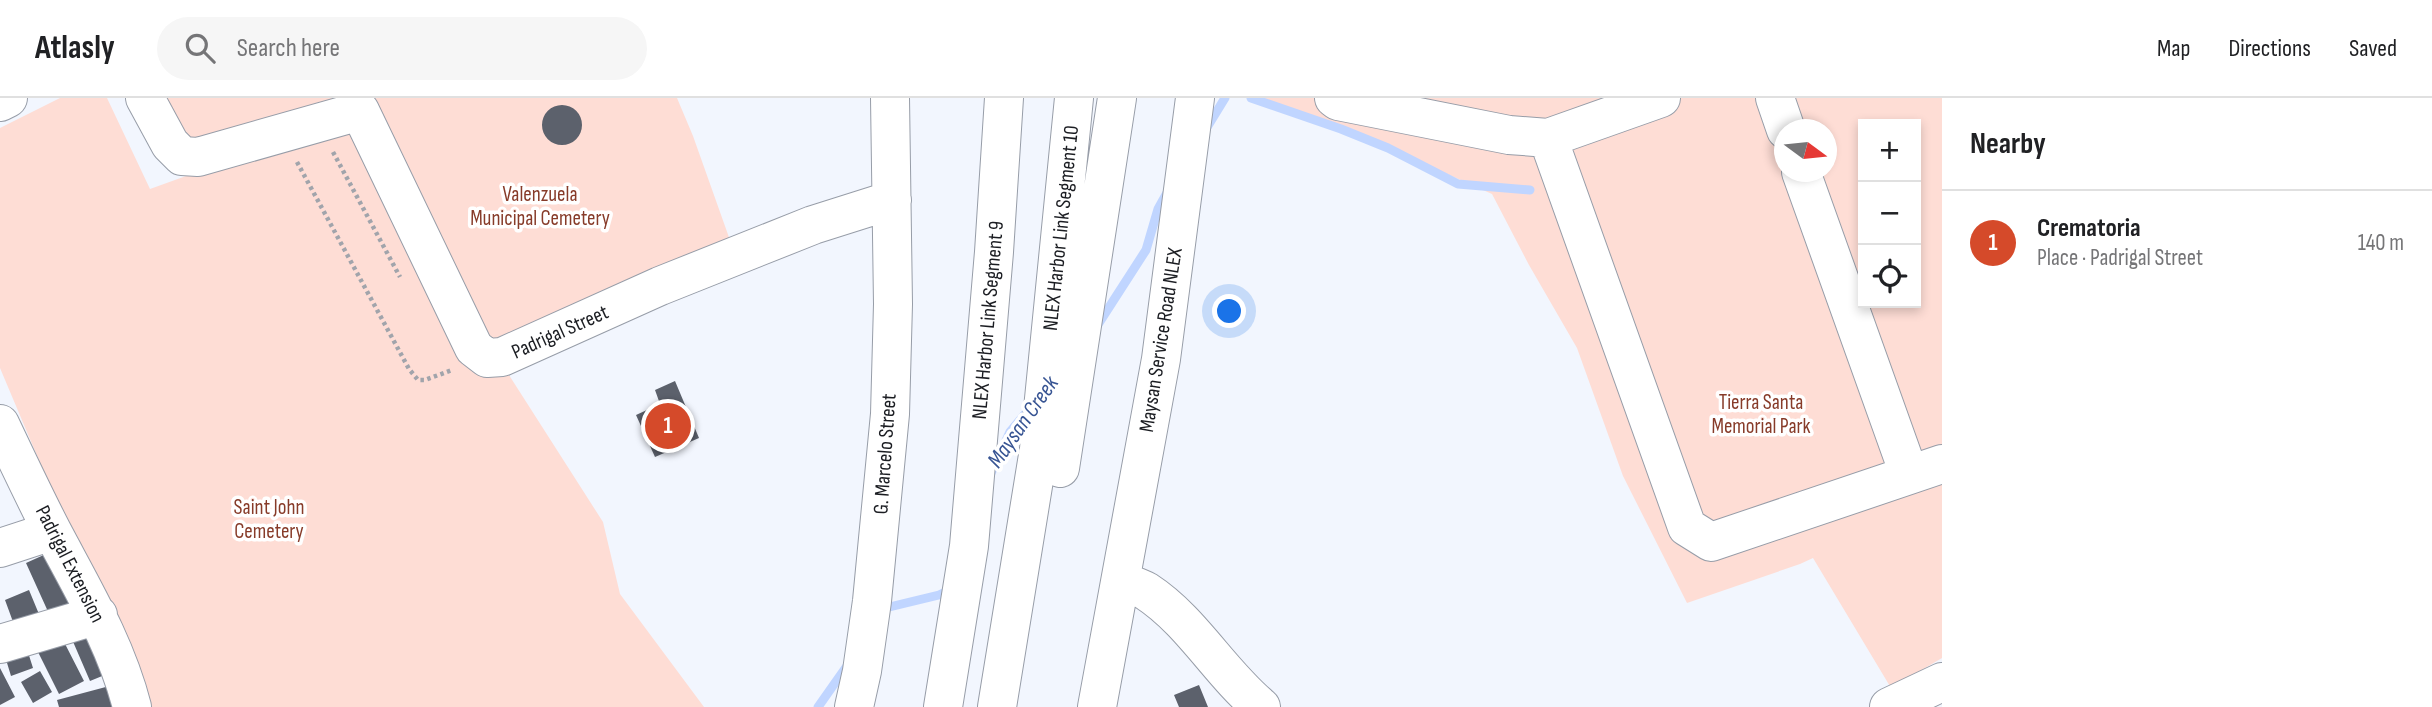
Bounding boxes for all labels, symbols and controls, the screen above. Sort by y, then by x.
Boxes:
search box [157,17,647,80]
text: Atlasly [35,28,115,68]
icon: search [181,29,219,67]
text: Search here [237,33,340,64]
text: Map [2157,34,2190,63]
text: Directions [2228,34,2311,63]
text: Saved [2349,34,2397,63]
north arrow [1774,119,1837,182]
map controls [1858,119,1921,308]
button: + [1858,119,1921,182]
street label: NLEX Harbor Link Segment 10 [1038,124,1084,332]
text: Nearby [1970,126,2046,162]
park label: Valenzuela Municipal Cemetery [470,182,610,231]
button: − [1858,182,1921,245]
text: Crematoria [2037,213,2141,244]
street label: NLEX Harbor Link Segment 9 [967,220,1009,420]
text: 1 [1988,229,1998,257]
text: 140 m [2358,229,2404,257]
text: Place · Padrigal Street [2037,244,2203,272]
button: locate [1858,245,1921,308]
street label: Maysan Service Road NLEX [1134,246,1188,434]
your location [1212,294,1246,328]
street label: Padrigal Street [508,300,612,364]
water label: Maysan Creek [981,370,1066,473]
park label: Tierra Santa Memorial Park [1711,390,1811,439]
street label: G. Marcelo Street [868,393,902,515]
pin: 1 [645,400,691,452]
park label: Saint John Cemetery [234,495,304,544]
street label: Padrigal Extension [30,501,110,627]

